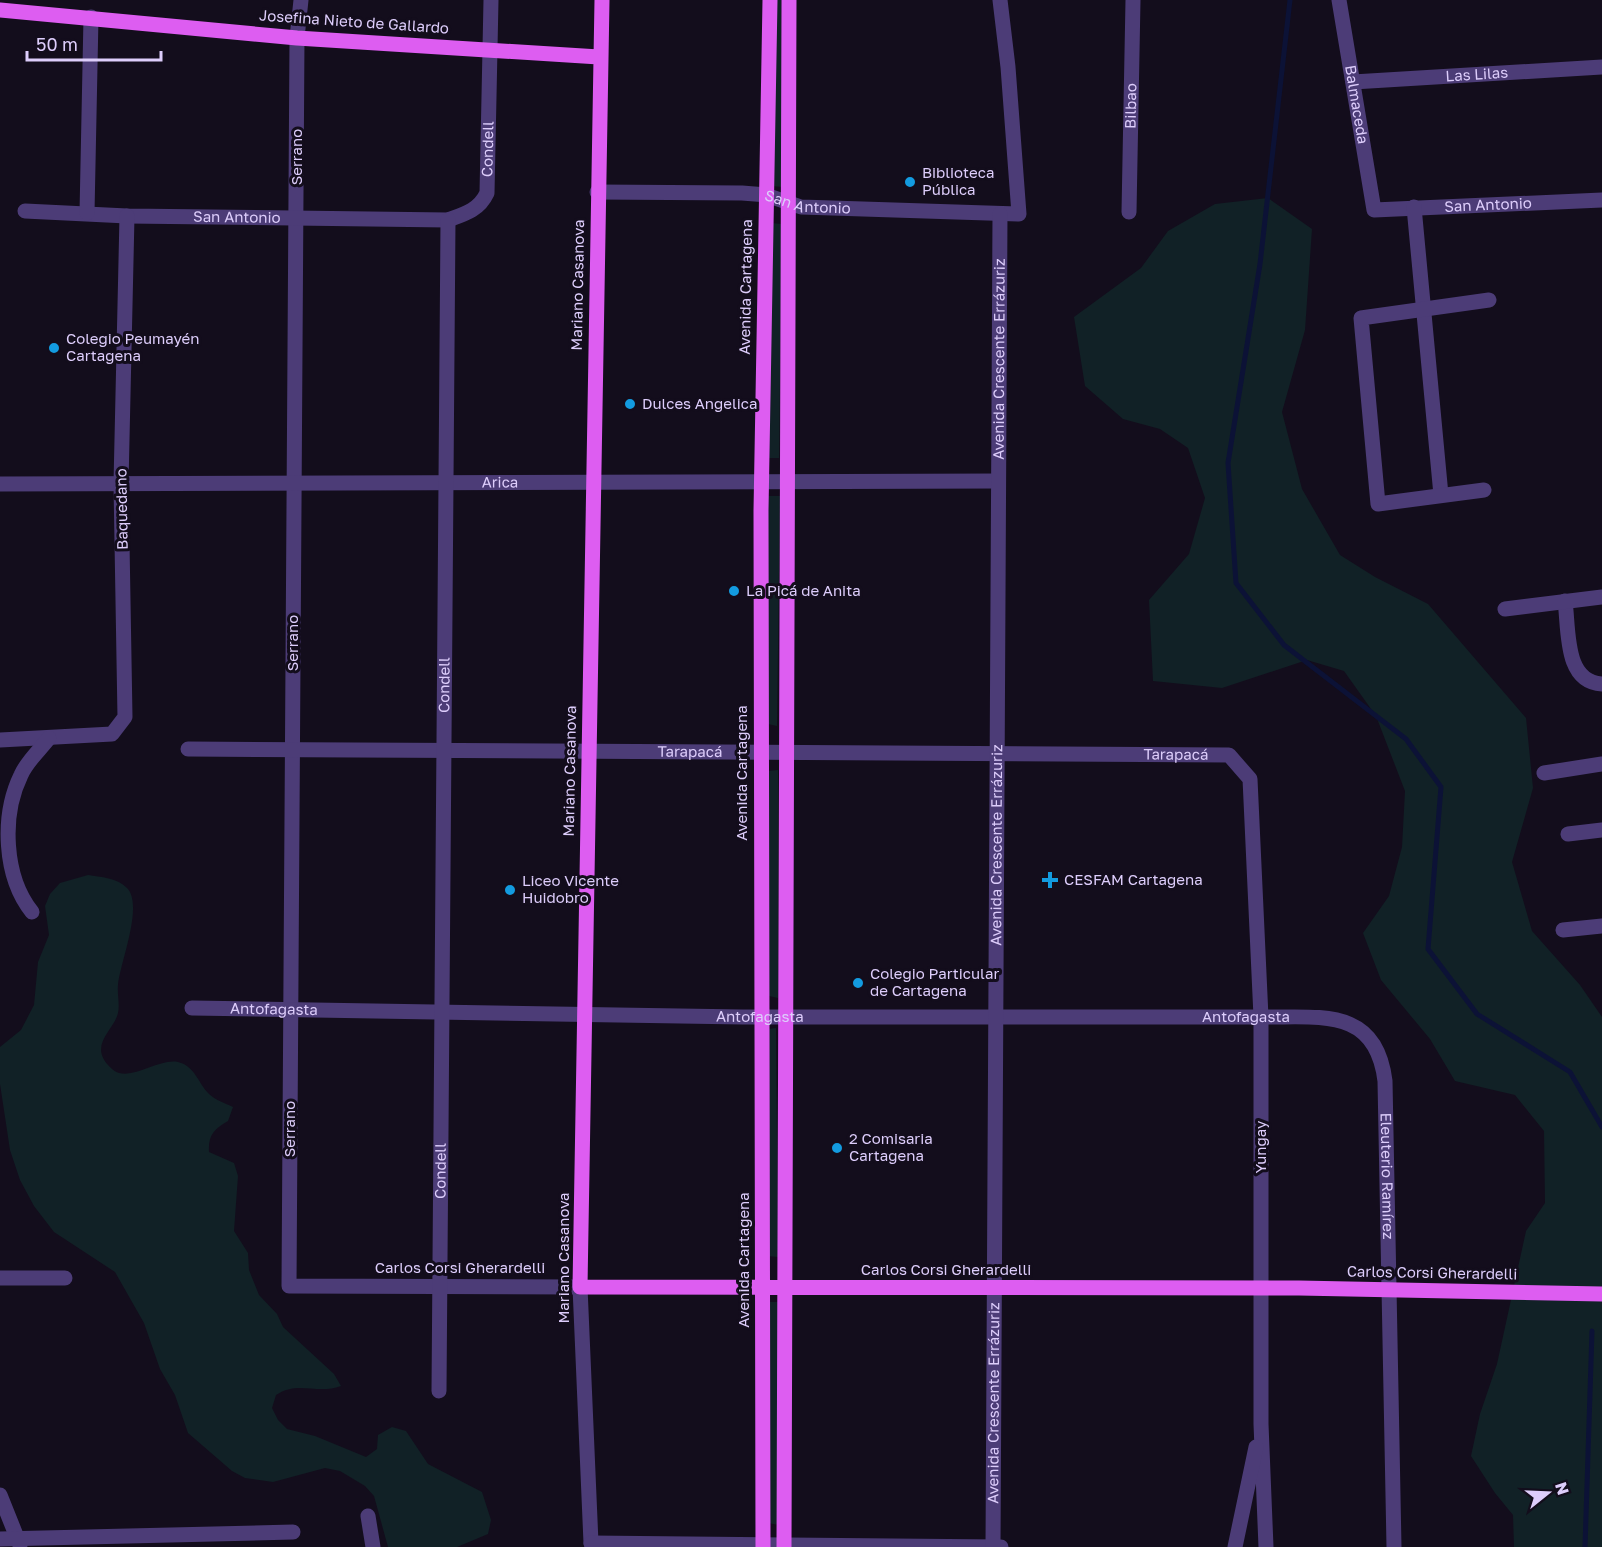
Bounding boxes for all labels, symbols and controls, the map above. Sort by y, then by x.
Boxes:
street label: Josefina Nieto de Gallardo [258,5,450,37]
scale bar [27,24,160,62]
text: 50 m [36,33,78,55]
street label: Las Lilas [1445,63,1509,84]
street label: Balmaceda [1342,64,1373,145]
street label: Bilbao [1121,83,1139,129]
street label: Condell [477,121,496,177]
street label: Serrano [287,129,305,185]
place label: Biblioteca Pública [922,163,994,198]
marker: Biblioteca Pública [903,175,917,189]
street label: San Antonio [763,185,851,217]
street label: San Antonio [1444,193,1532,215]
street label: San Antonio [193,207,281,226]
street label: Mariano Casanova [567,219,587,351]
street label: Avenida Cartagena [735,219,755,355]
street label: Avenida Crescente Errázuriz [989,258,1008,460]
place label: Colegio Peumayén Cartagena [66,329,199,364]
marker: Colegio Peumayén Cartagena [47,341,61,355]
place label: Dulces Angelica [642,394,757,412]
marker: Dulces Angelica [623,397,637,411]
street label: Baquedano [111,468,131,550]
street label: Arica [482,472,518,491]
place label: La Picá de Anita [746,581,861,599]
marker: La Picá de Anita [727,584,741,598]
street label: Serrano [283,615,301,671]
street label: Condell [434,657,453,713]
street label: Mariano Casanova [559,705,579,837]
street label: Avenida Cartagena [732,705,750,841]
street label: Tarapacá [657,742,723,760]
street label: Avenida Crescente Errázuriz [986,744,1005,946]
street label: Tarapacá [1143,745,1209,763]
place label: CESFAM Cartagena [1064,870,1203,888]
place label: Liceo Vicente Huidobro [522,871,619,906]
marker: CESFAM Cartagena [1041,871,1059,889]
marker: Liceo Vicente Huidobro [503,883,517,897]
place label: Colegio Particular de Cartagena [870,964,999,999]
marker: Colegio Particular de Cartagena [851,976,865,990]
street label: Antofagasta [230,999,318,1018]
street label: Antofagasta [716,1007,804,1025]
street label: Antofagasta [1202,1007,1290,1025]
street label: Serrano [280,1101,298,1157]
street label: Eleuterio Ramírez [1378,1112,1398,1240]
street label: Yungay [1251,1120,1269,1173]
place label: 2 Comisaria Cartagena [849,1129,933,1164]
marker: 2 Comisaria Cartagena [830,1141,844,1155]
street label: Condell [430,1143,449,1199]
street label: Mariano Casanova [554,1192,572,1324]
street label: Avenida Cartagena [734,1192,752,1328]
street label: Carlos Corsi Gherardelli [375,1258,545,1276]
street label: Carlos Corsi Gherardelli [861,1260,1031,1278]
street label: Carlos Corsi Gherardelli [1347,1262,1517,1282]
street label: Avenida Crescente Errázuriz [983,1302,1002,1504]
north arrow [1518,1463,1578,1523]
text: N [1551,1479,1574,1497]

